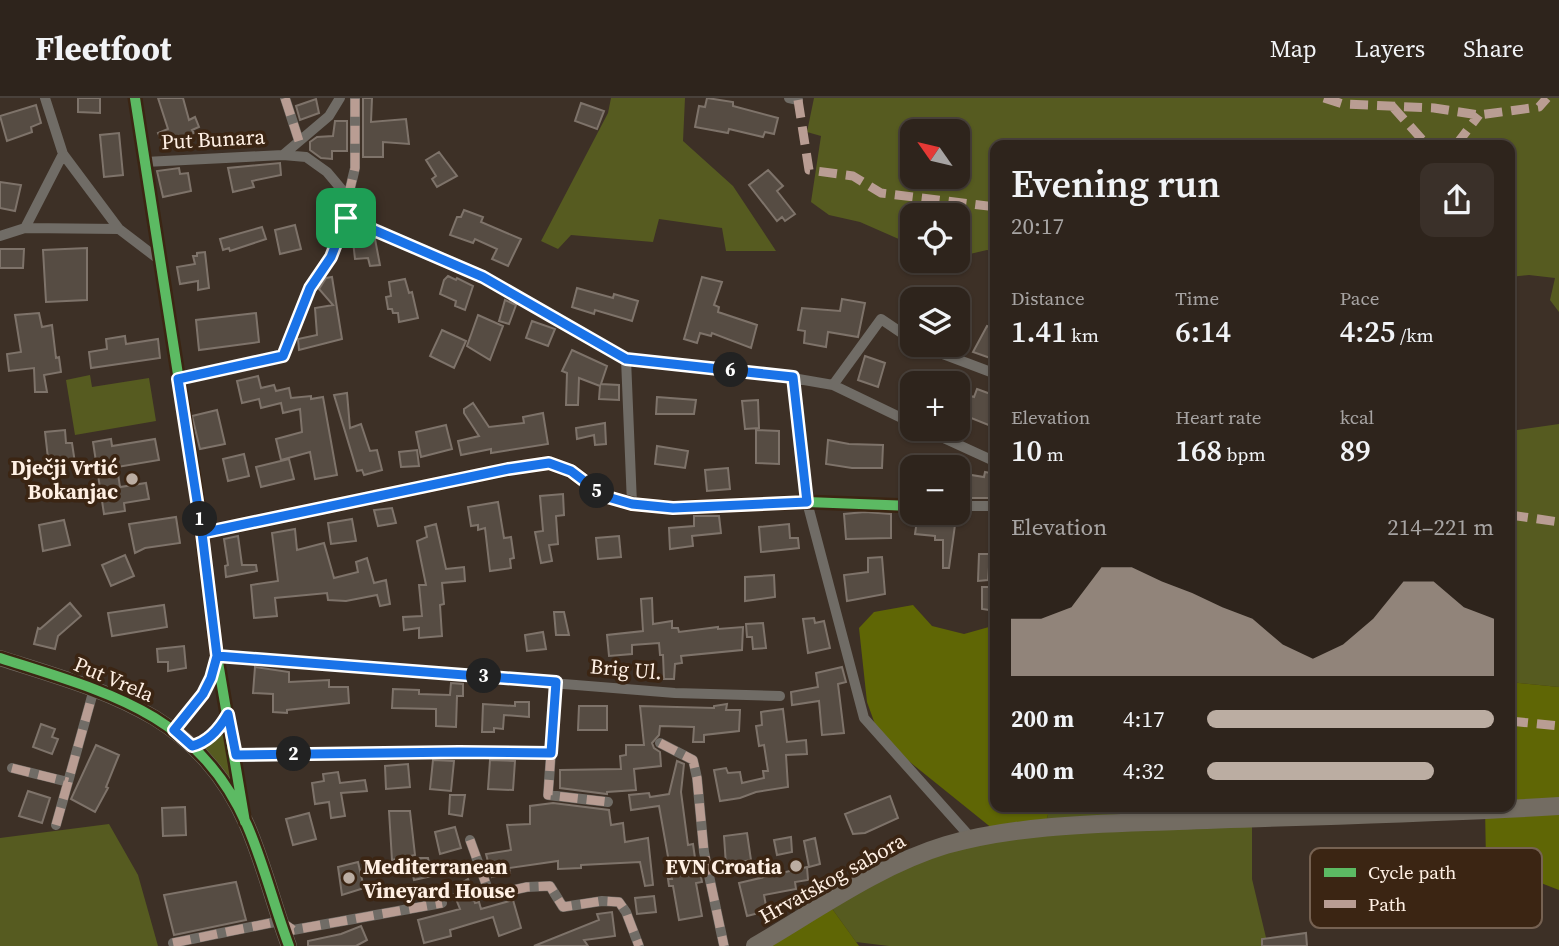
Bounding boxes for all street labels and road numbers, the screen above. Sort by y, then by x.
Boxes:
street label: Put Bunara [160,122,266,156]
street label: Put Vrela [69,649,159,709]
street label: Brig Ul. [589,651,663,687]
street label: Hrvatskog sabora [753,826,911,930]

